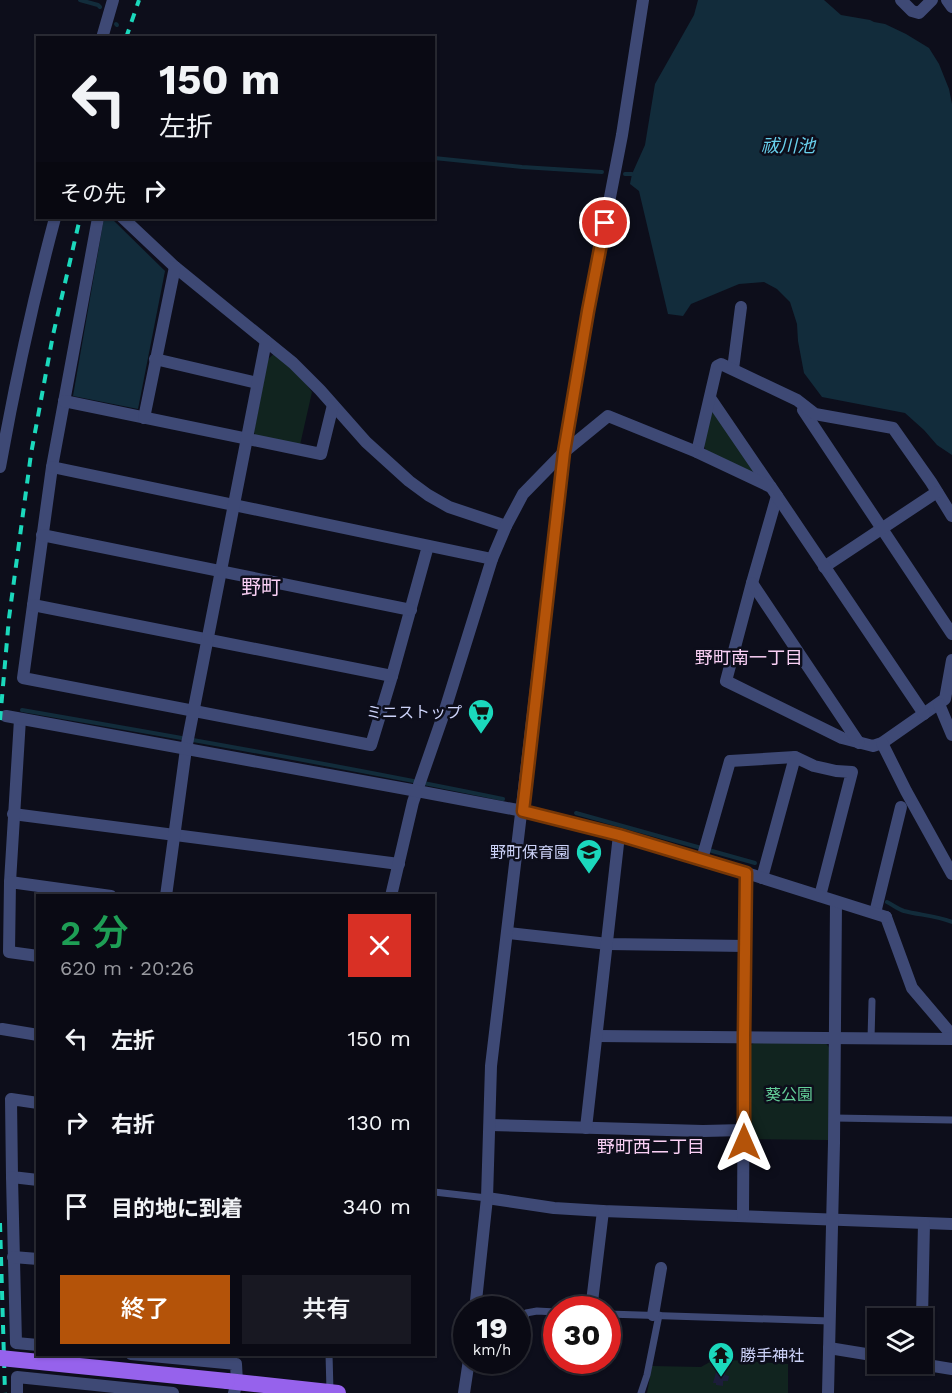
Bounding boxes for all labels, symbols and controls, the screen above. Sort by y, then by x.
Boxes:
text: 150 m [159,55,280,104]
icon: left [60,60,138,138]
text: 左折 [159,111,213,143]
water label: 祓川池 [761,135,817,156]
icon: right [138,174,171,207]
text: その先 [60,181,126,206]
pin [579,197,630,248]
icon: arrive [588,206,621,239]
district label: 野町 [241,575,281,599]
district label: 野町南一丁目 [695,647,803,668]
supermarket icon: ミニストップ [466,697,496,735]
place label: ミニストップ [366,703,462,722]
school or university icon: 野町保育園 [574,837,604,875]
place label: 野町保育園 [490,843,570,862]
text: 2 分 [60,912,128,954]
button: close [348,914,411,977]
text: 620 m · 20:26 [60,956,194,980]
icon: left [60,1022,93,1055]
text: 150 m [347,1026,411,1051]
text: 左折 [111,1028,155,1053]
park label: 葵公園 [765,1085,813,1104]
icon: right [60,1106,93,1139]
text: 130 m [347,1110,411,1135]
position arrow [712,1110,776,1174]
text: 右折 [111,1112,155,1137]
district label: 野町西二丁目 [597,1136,705,1157]
icon: arrive [60,1190,93,1223]
text: 340 m [343,1194,411,1219]
text: 目的地に到着 [111,1196,243,1221]
button: 終了 [60,1275,230,1344]
button: 共有 [242,1275,411,1344]
speed limit sign: 30 [543,1296,621,1374]
map controls [867,1308,933,1374]
button: layers [867,1308,933,1374]
text: 19 [476,1310,508,1345]
temple icon: 勝手神社 [706,1340,736,1378]
text: km/h [473,1341,511,1359]
place label: 勝手神社 [740,1346,804,1365]

